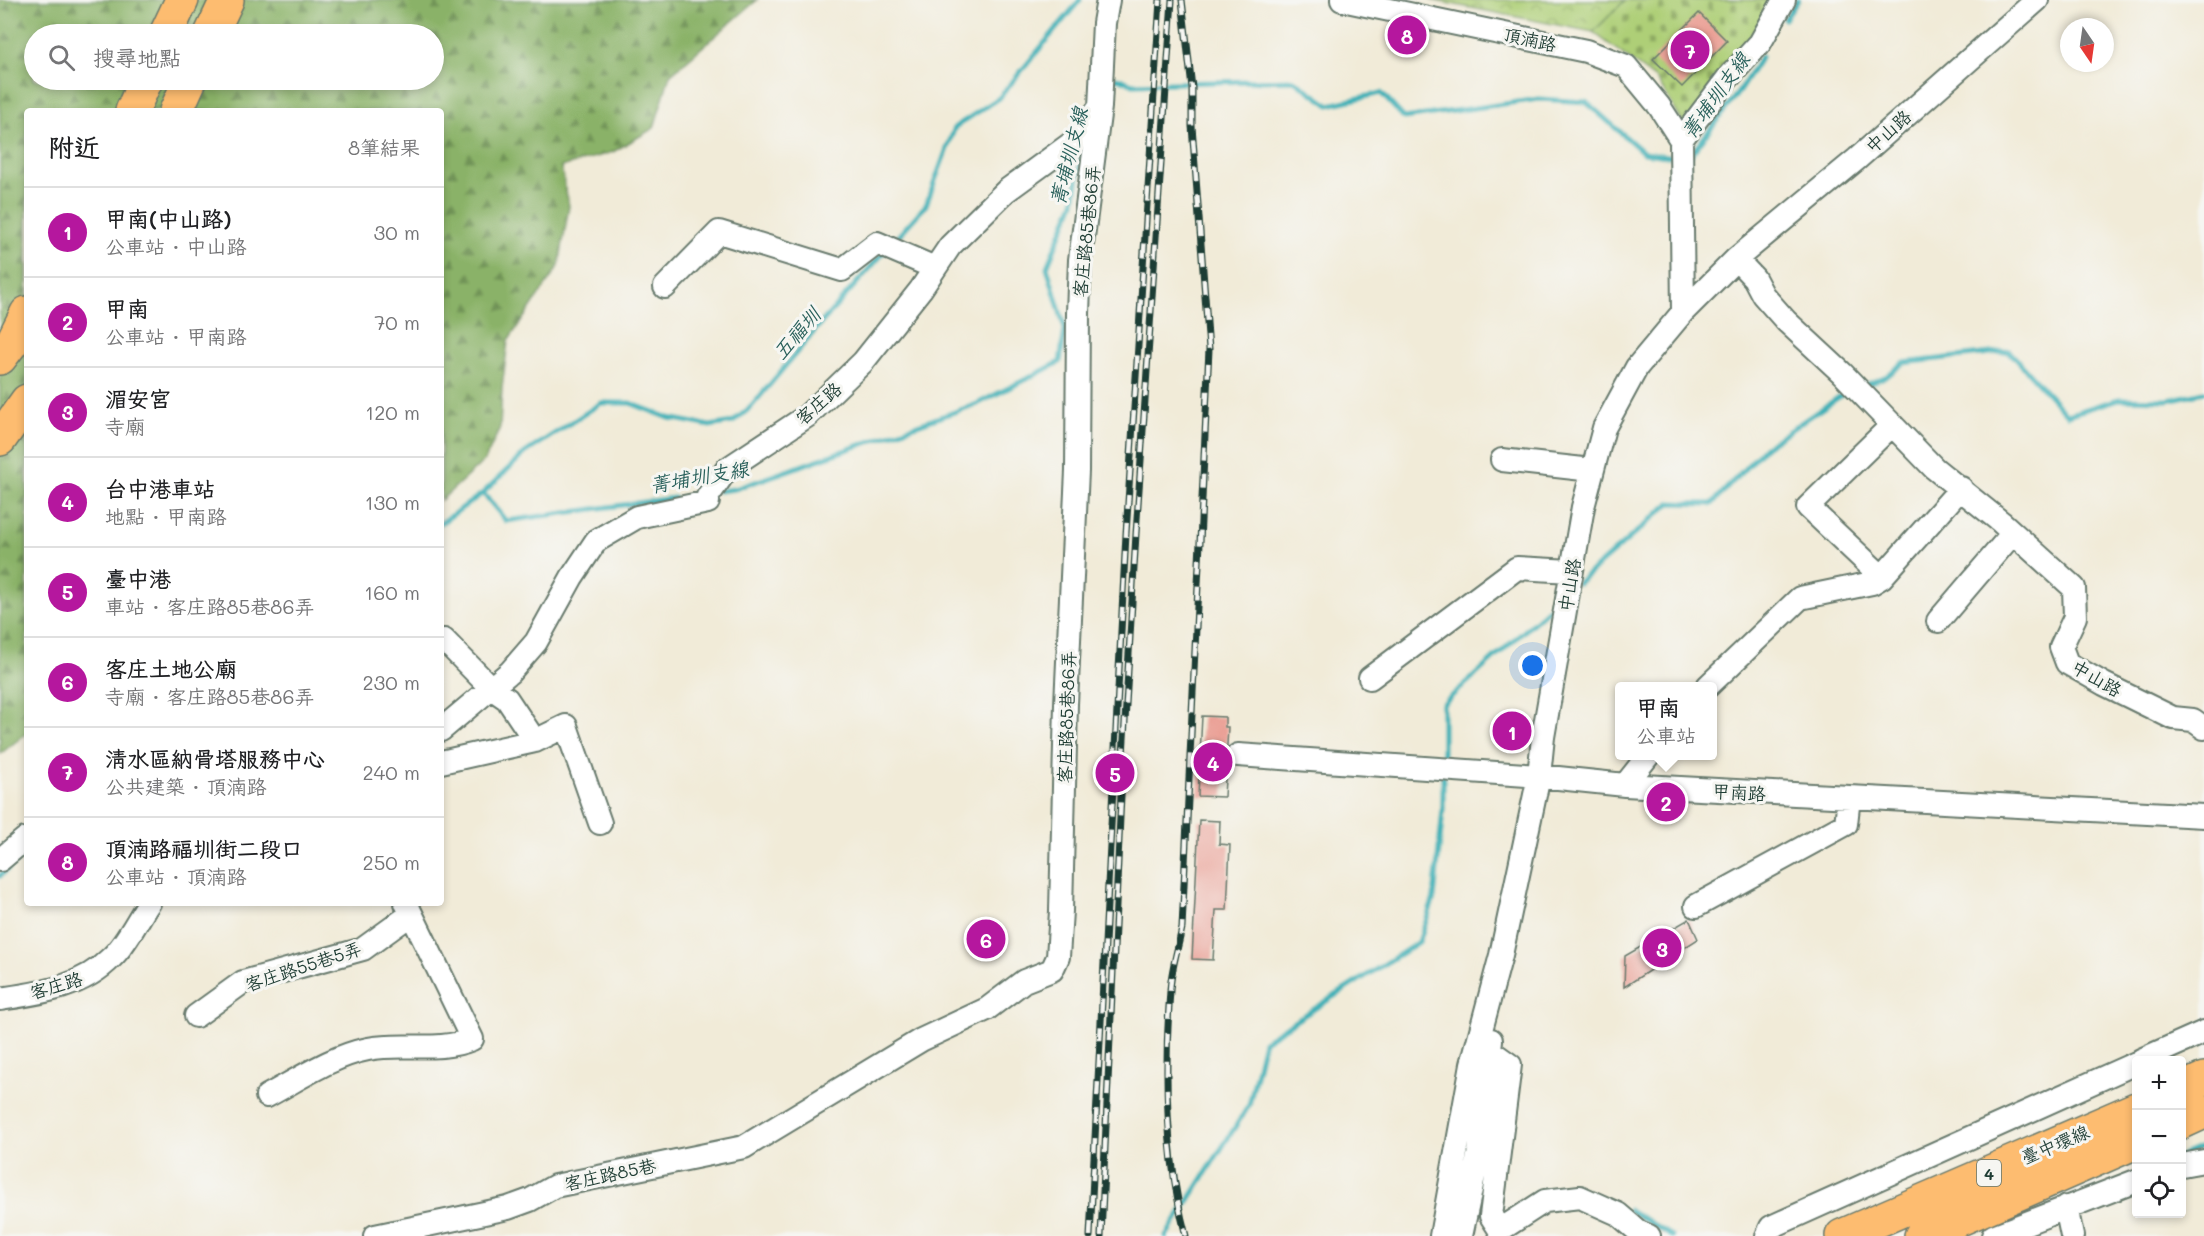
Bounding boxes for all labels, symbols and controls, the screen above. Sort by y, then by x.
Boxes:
pin: 8 [1388,12,1426,57]
north arrow [2060,18,2114,72]
street label: 頂湳路 [1501,22,1559,56]
search box [24,24,444,90]
pin: 7 [1670,28,1710,72]
icon: search [45,41,78,74]
text: 搜尋地點 [93,43,181,72]
water label: 菁埔圳支線 [1675,46,1755,143]
water label: 菁埔圳支線 [1043,103,1093,208]
street label: 中山路 [1860,104,1916,158]
text: 附近 [48,130,100,164]
text: 8筆結果 [348,134,420,160]
street label: 客庄路85巷86弄 [1067,164,1105,298]
text: 甲南(中山路) [105,204,232,233]
text: 1 [63,219,72,245]
text: 30 m [374,219,420,245]
text: 公車站 · 中山路 [105,233,247,259]
text: 甲南 [105,294,149,323]
water label: 五福圳 [767,300,827,364]
text: 2 [62,309,73,335]
text: 70 m [374,309,420,335]
text: 公車站 · 甲南路 [105,323,247,349]
street label: 客庄路 [790,376,846,430]
text: 湄安宮 [105,384,171,413]
text: 3 [62,399,74,425]
text: 120 m [365,399,420,425]
text: 寺廟 [105,413,145,439]
water label: 菁埔圳支線 [648,454,751,497]
text: 台中港車站 [105,474,215,503]
text: 4 [61,489,74,515]
text: 130 m [365,489,420,515]
text: 地點 · 甲南路 [105,503,227,529]
street label: 中山路 [1552,556,1586,614]
text: 臺中港 [105,564,171,593]
text: 5 [62,579,73,605]
text: 160 m [364,579,420,605]
text: 車站 · 客庄路85巷86弄 [105,593,314,619]
street label: 客庄路85巷86弄 [1052,650,1080,784]
your location [1518,651,1547,680]
text: 客庄土地公廟 [105,654,237,683]
street label: 中山路 [2068,654,2126,702]
text: 6 [61,669,74,695]
text: 230 m [362,669,420,695]
popup [1615,682,1717,760]
text: 寺廟 · 客庄路85巷86弄 [105,683,314,709]
text: 甲南 [1636,693,1680,722]
pin: 1 [1492,708,1532,754]
text: 公車站 [1636,722,1696,748]
pin: 4 [1194,740,1232,784]
text: 清水區納骨塔服務中心 [105,744,325,773]
pin: 5 [1096,750,1134,796]
text: 7 [62,759,73,785]
text: 240 m [362,759,420,785]
text: 公共建築 · 頂湳路 [105,773,267,799]
street label: 甲南路 [1711,779,1767,805]
pin: 2 [1646,780,1686,824]
text: 頂湳路福圳街二段口 [105,834,303,863]
text: 8 [61,849,74,875]
text: 250 m [363,849,420,875]
text: 公車站 · 頂湳路 [105,863,247,889]
pin: 6 [966,916,1006,962]
pin: 3 [1642,926,1682,970]
street label: 客庄路55巷5弄 [242,936,364,996]
street label: 客庄路 [27,966,85,1004]
map controls [2132,1056,2186,1218]
button: + [2132,1056,2186,1110]
button: − [2132,1110,2186,1164]
street label: 臺中環線 [2017,1119,2093,1169]
street label: 客庄路85巷 [562,1153,658,1195]
road number: 4 [1977,1160,2001,1186]
button: locate [2132,1164,2186,1218]

